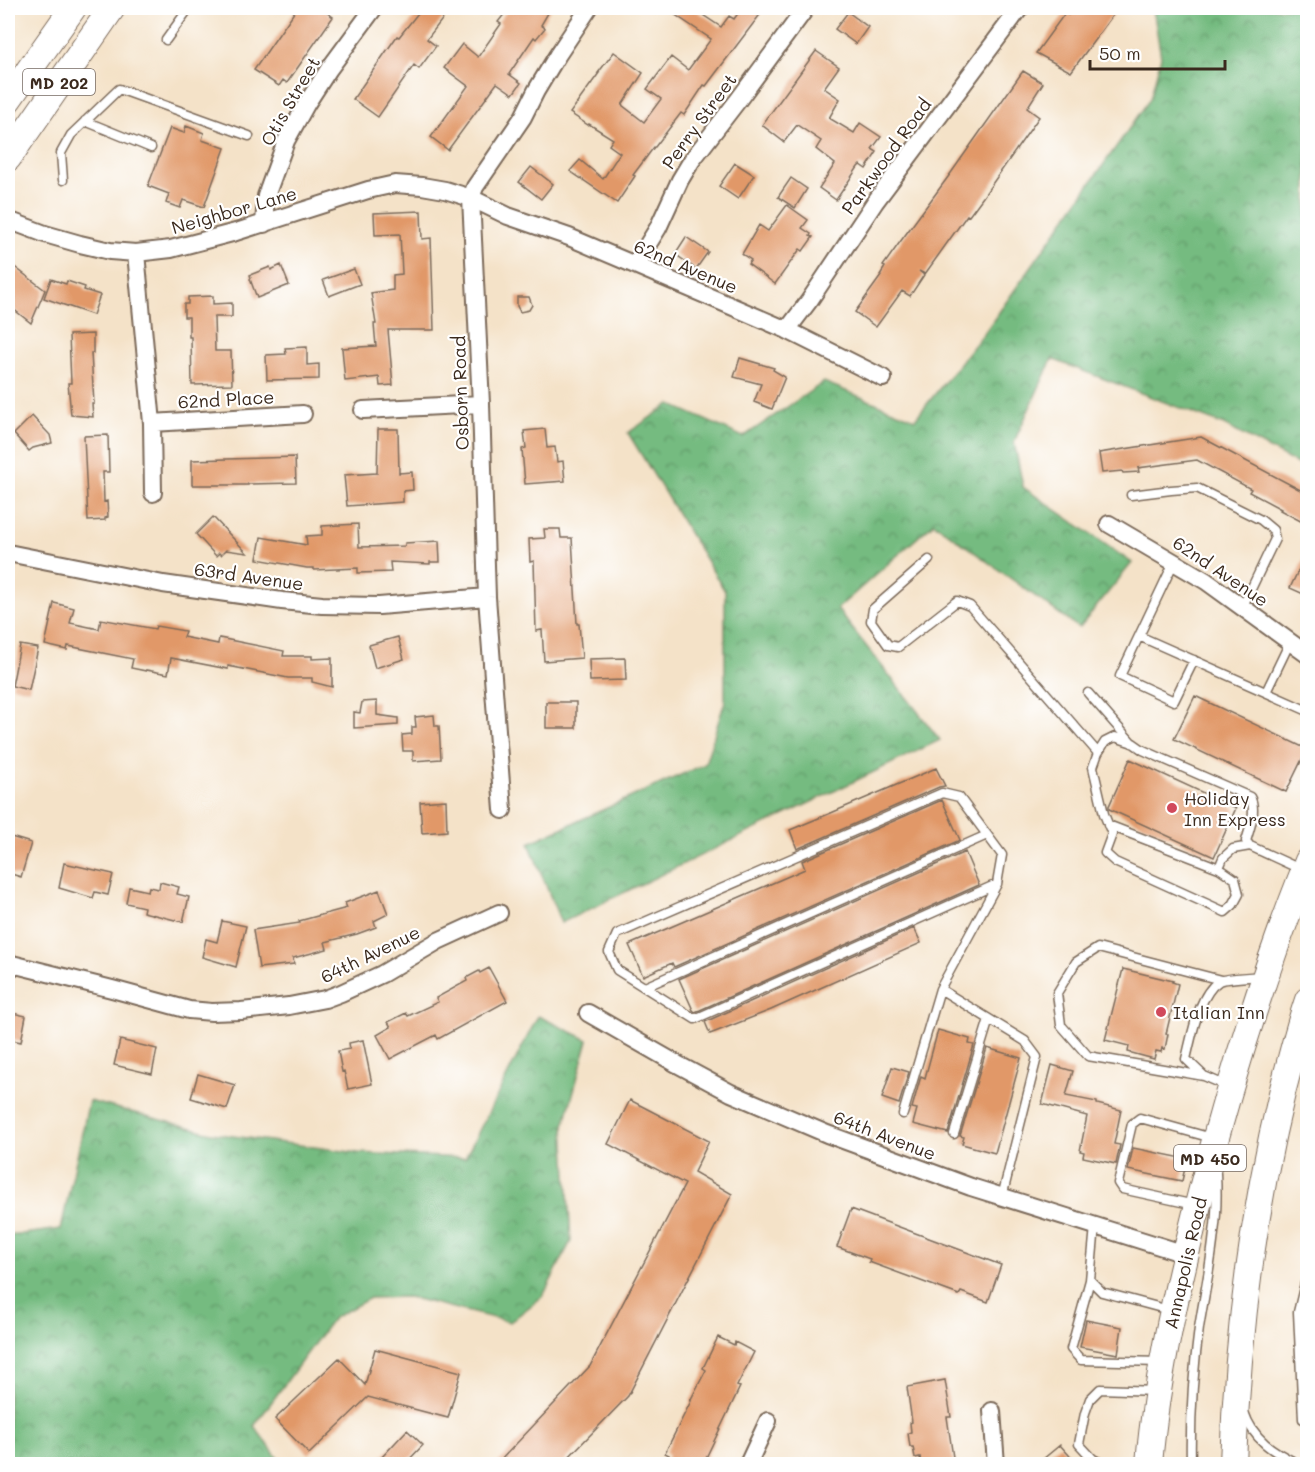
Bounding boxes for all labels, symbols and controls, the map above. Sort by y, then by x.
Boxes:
scale bar [1090,33,1225,71]
text: 50 m [1099,41,1141,65]
street label: Otis Street [255,52,325,150]
street label: Perry Street [656,68,742,174]
road number: MD 202 [23,69,95,95]
street label: Parkwood Road [836,93,936,219]
street label: Neighbor Lane [169,181,299,239]
street label: 62nd Avenue [631,233,741,299]
street label: Osborn Road [446,335,474,451]
street label: 62nd Place [177,384,275,414]
street label: 62nd Avenue [1169,530,1273,612]
street label: 63rd Avenue [193,556,305,596]
place label: Holiday Inn Express [1184,786,1286,831]
marker: Holiday Inn Express [1165,801,1179,815]
street label: 64th Avenue [316,920,424,988]
place label: Italian Inn [1173,1000,1265,1024]
marker: Italian Inn [1154,1005,1168,1019]
street label: 64th Avenue [830,1105,940,1165]
road number: MD 450 [1174,1145,1246,1171]
street label: Annapolis Road [1158,1195,1212,1331]

